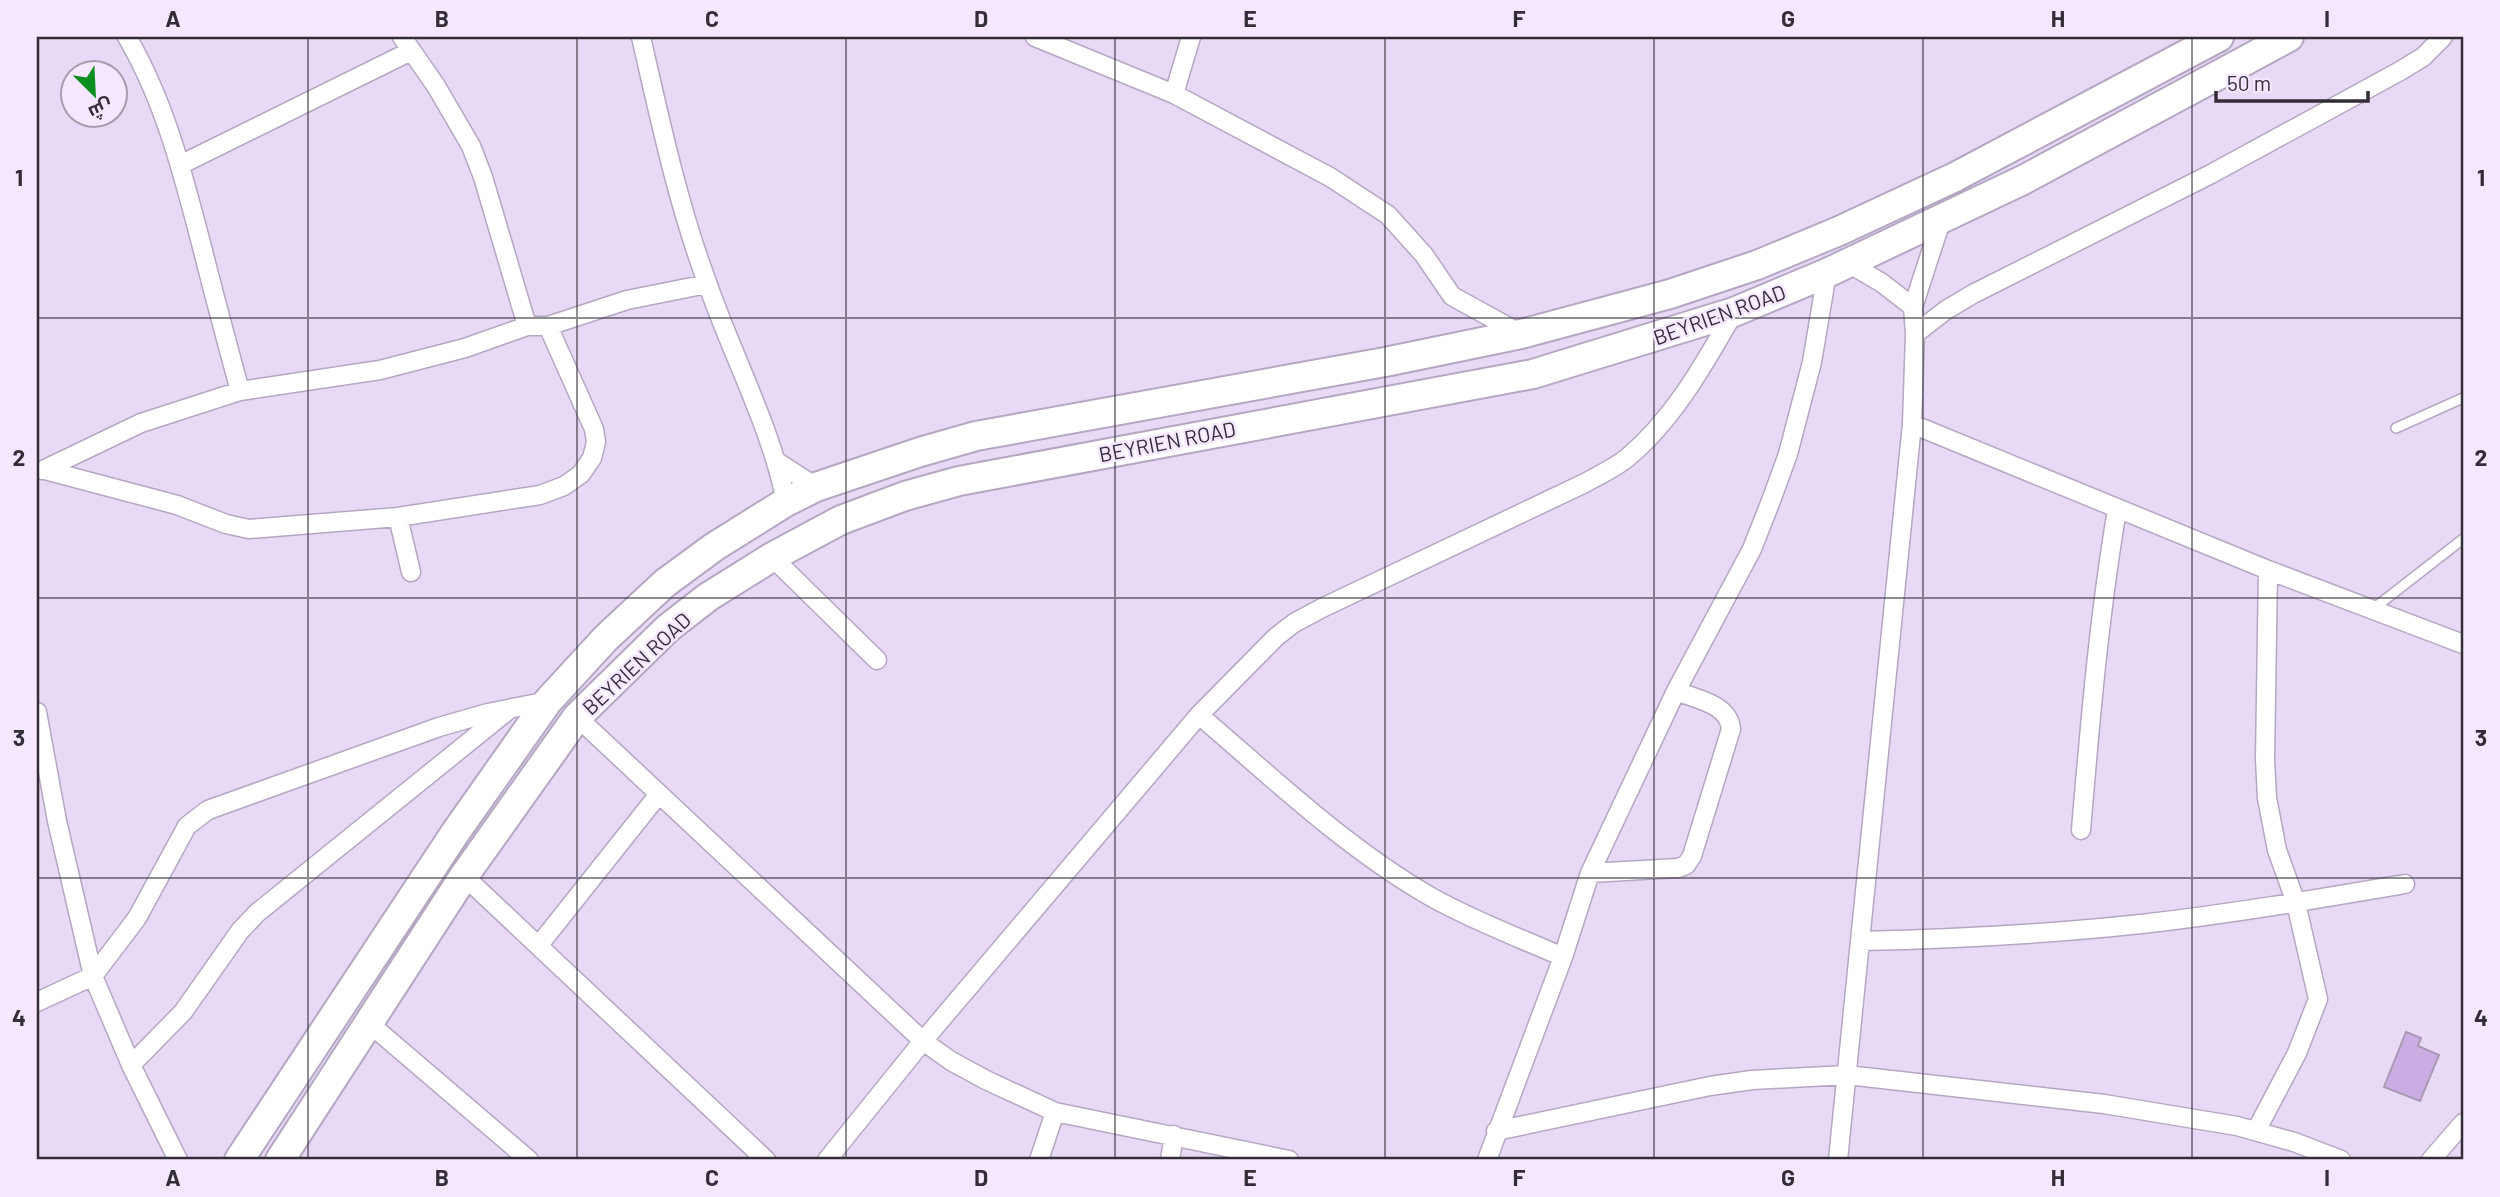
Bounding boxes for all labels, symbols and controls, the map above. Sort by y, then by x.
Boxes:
text: A [165,4,181,32]
text: B [435,4,449,32]
text: C [705,4,719,32]
text: D [974,4,988,32]
text: E [1243,4,1257,32]
text: F [1513,4,1526,32]
text: G [1781,4,1795,32]
text: H [2051,4,2065,32]
text: I [2324,4,2330,32]
north arrow [60,60,130,130]
scale bar [2216,60,2369,104]
text: 50 m [2227,70,2271,95]
text: ش [85,94,117,125]
text: 1 [15,163,23,191]
text: 1 [2477,163,2485,191]
street label: BEYRIEN ROAD [1650,279,1788,349]
street label: BEYRIEN ROAD [1096,415,1238,467]
text: 2 [13,443,25,471]
text: 2 [2475,443,2487,471]
street label: BEYRIEN ROAD [577,607,695,719]
text: 3 [13,723,25,751]
text: 3 [2475,723,2487,751]
text: 4 [12,1003,26,1031]
text: 4 [2474,1003,2488,1031]
text: A [165,1163,181,1191]
text: B [435,1163,449,1191]
text: C [705,1163,719,1191]
text: D [974,1163,988,1191]
text: E [1243,1163,1257,1191]
text: F [1513,1163,1526,1191]
text: G [1781,1163,1795,1191]
text: H [2051,1163,2065,1191]
text: I [2324,1163,2330,1191]

